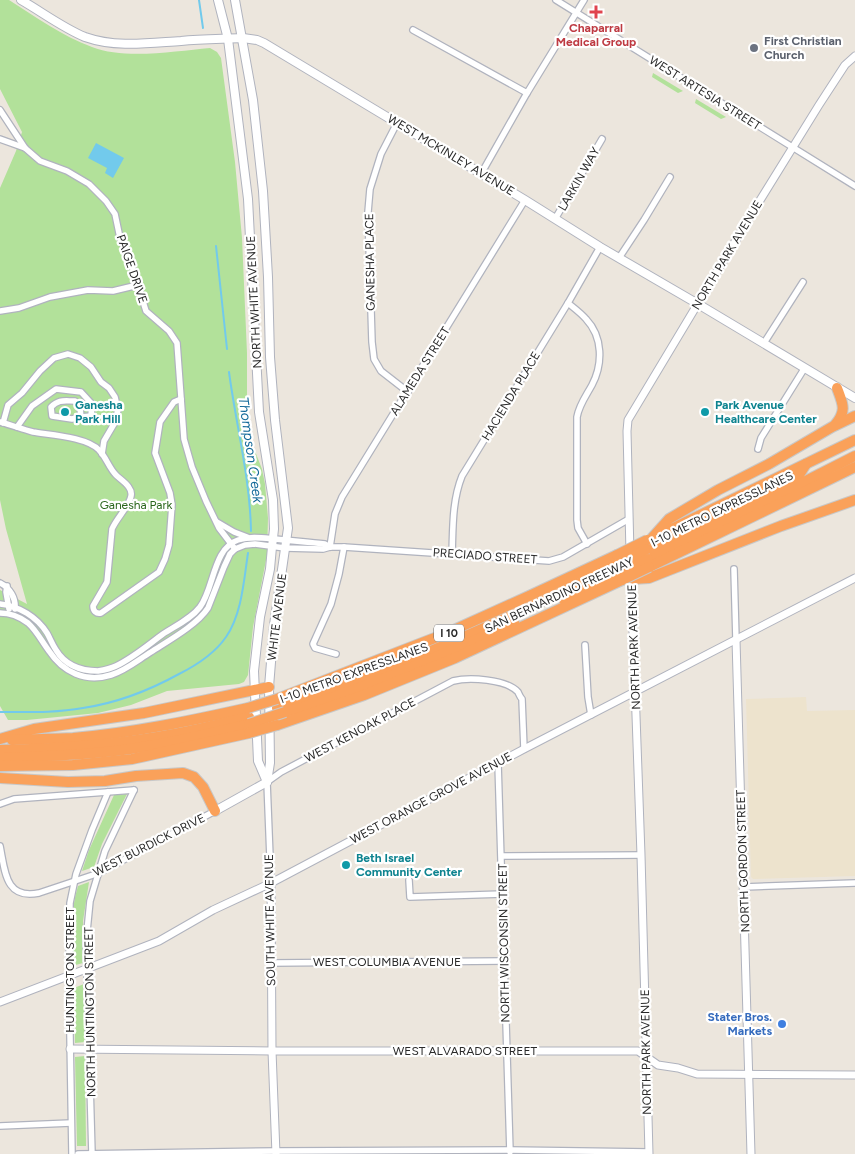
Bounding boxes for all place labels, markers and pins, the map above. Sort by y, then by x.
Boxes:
marker: Chaparral Medical Group [589,5,603,19]
place label: Chaparral Medical Group [556,21,636,49]
place label: First Christian Church [764,34,842,62]
marker: First Christian Church [748,42,760,54]
place label: Ganesha Park Hill [75,398,123,426]
place label: Park Avenue Healthcare Center [715,398,817,426]
marker: Ganesha Park Hill [59,406,71,418]
marker: Park Avenue Healthcare Center [699,406,711,418]
place label: Beth Israel Community Center [356,851,462,879]
marker: Beth Israel Community Center [340,859,352,871]
place label: Stater Bros. Markets [707,1010,772,1038]
marker: Stater Bros. Markets [776,1018,788,1030]

